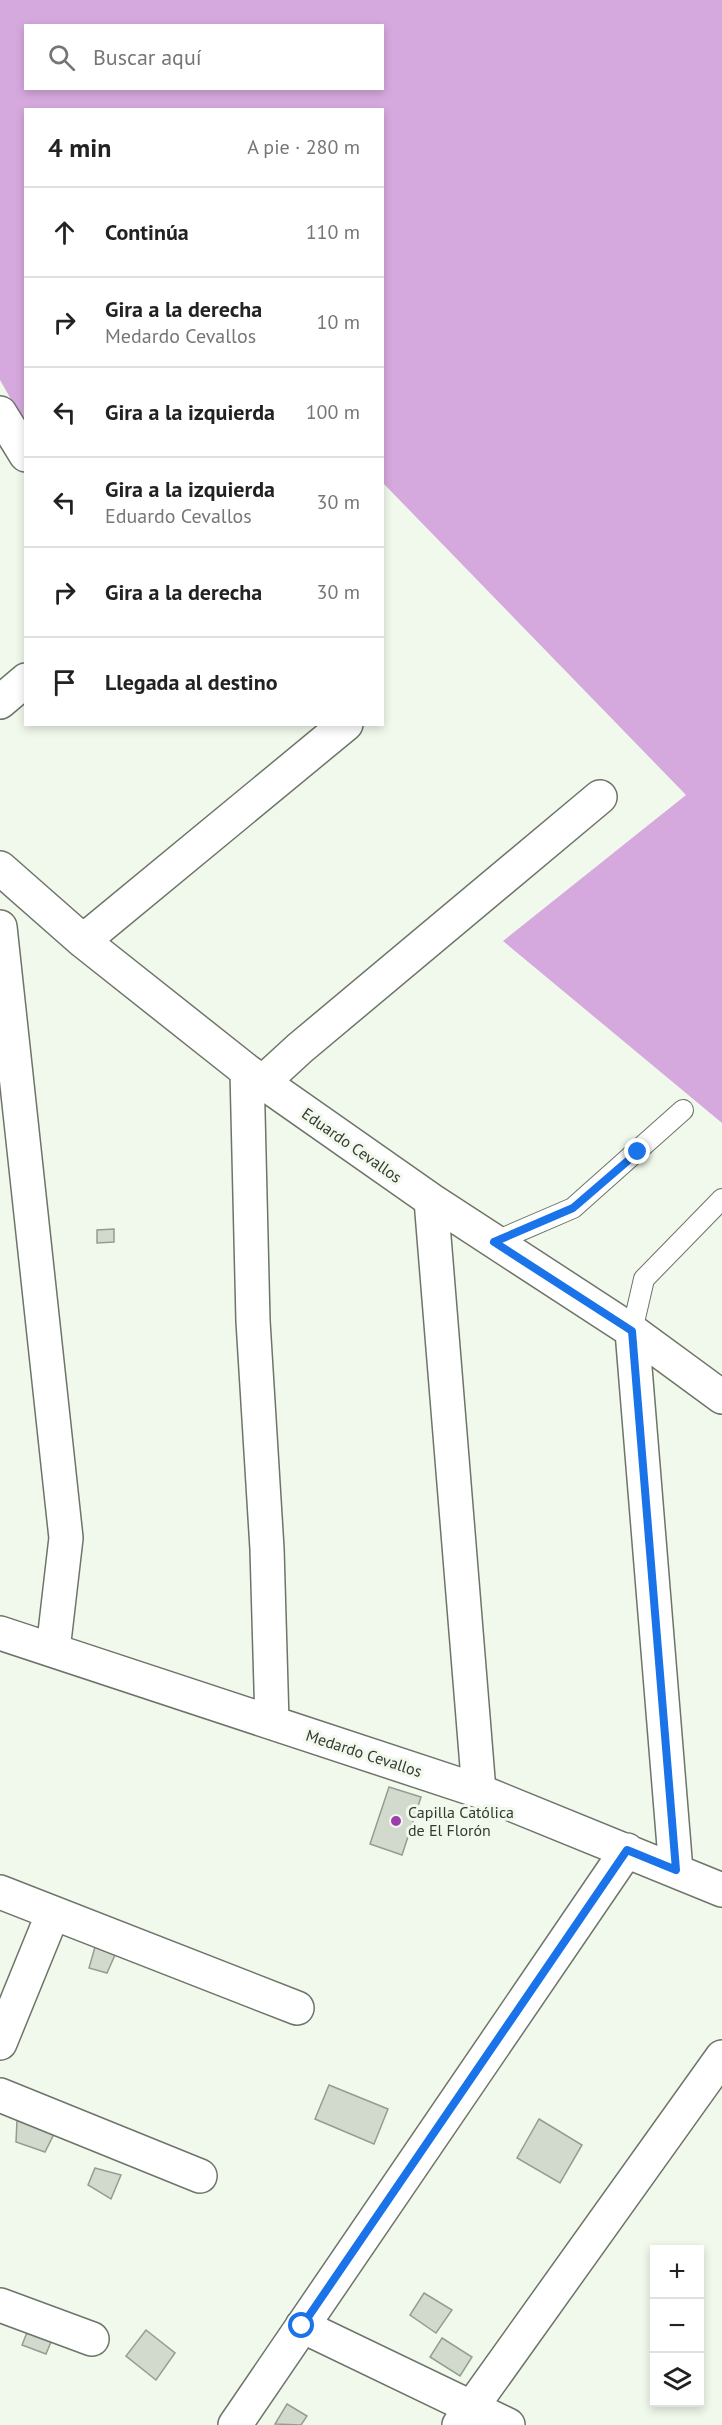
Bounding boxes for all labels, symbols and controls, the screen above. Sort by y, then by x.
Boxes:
search box [24,24,384,90]
icon: search [45,41,78,74]
text: Buscar aquí [93,43,202,71]
text: 4 min [48,131,111,164]
text: A pie · 280 m [247,134,360,160]
icon: ahead [48,216,81,249]
text: Continúa [105,218,189,246]
text: 110 m [306,219,360,245]
text: Gira a la derecha [105,295,262,323]
icon: right [48,306,81,339]
text: 10 m [317,309,360,335]
text: Medardo Cevallos [105,323,256,349]
icon: left [48,396,81,429]
text: Gira a la izquierda [105,398,275,426]
text: 100 m [306,399,360,425]
text: Gira a la izquierda [105,475,275,503]
icon: left [48,486,81,519]
text: 30 m [317,489,360,515]
text: Eduardo Cevallos [105,503,252,529]
icon: right [48,576,81,609]
text: Gira a la derecha [105,578,262,606]
text: 30 m [317,579,360,605]
icon: arrive [48,666,81,699]
text: Llegada al destino [105,668,278,696]
street label: Eduardo Cevallos [298,1103,406,1187]
route end [624,1138,650,1164]
street label: Medardo Cevallos [303,1725,425,1781]
place label: Capilla Católica de El Florón [408,1802,514,1840]
marker: Capilla Católica de El Florón [389,1814,403,1828]
map controls [650,2245,704,2407]
button: + [650,2245,704,2299]
button: − [650,2299,704,2353]
route start [288,2312,314,2338]
button: layers [650,2353,704,2407]

